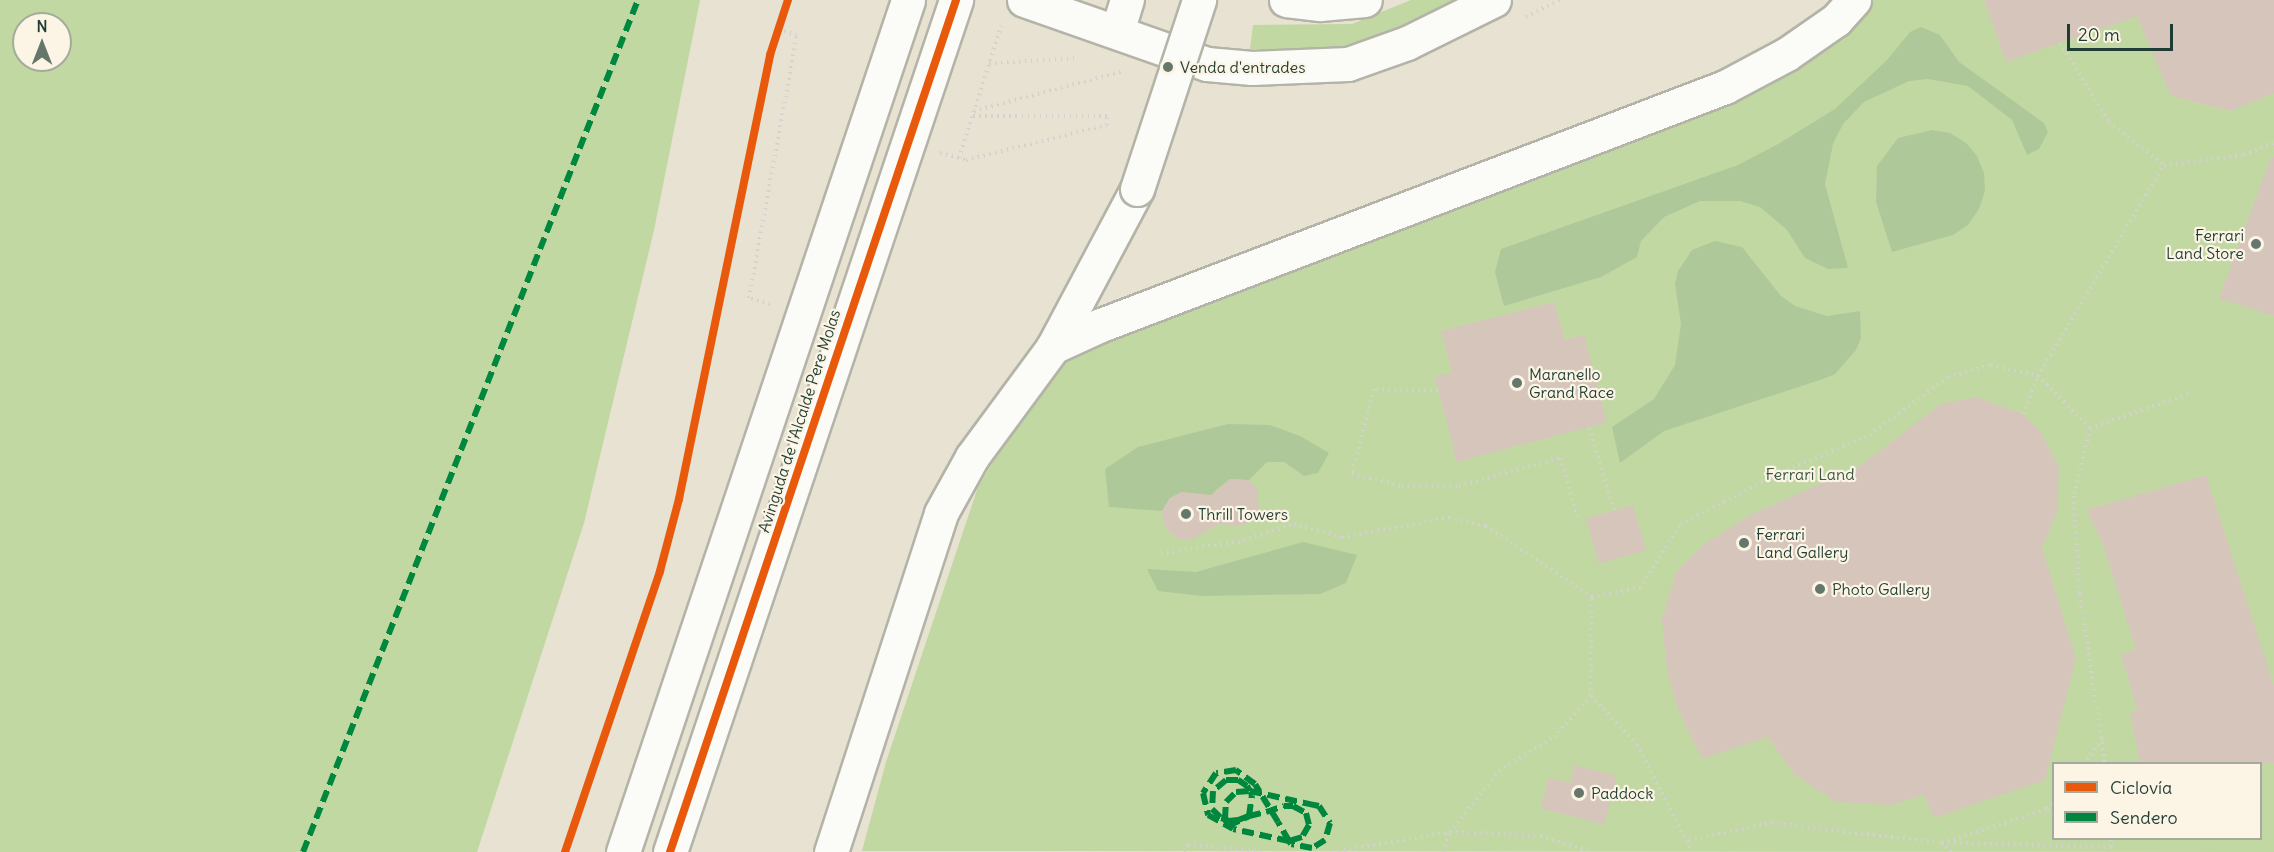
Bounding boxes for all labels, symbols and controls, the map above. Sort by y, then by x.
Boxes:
north arrow [12,12,72,72]
scale bar [2070,12,2176,50]
text: N [36,16,48,36]
text: 20 m [2078,23,2120,46]
place label: Venda d'entrades [1180,57,1305,77]
marker: Venda d'entrades [1161,60,1175,74]
place label: Ferrari Land Store [2166,225,2244,263]
marker: Ferrari Land Store [2249,237,2263,251]
street label: Avinguda de l'Alcalde Pere Molas [754,307,844,535]
place label: Maranello Grand Race [1529,364,1614,402]
marker: Maranello Grand Race [1510,376,1524,390]
park label: Ferrari Land [1765,464,1855,484]
place label: Thrill Towers [1198,504,1288,524]
marker: Thrill Towers [1179,507,1193,521]
place label: Ferrari Land Gallery [1756,524,1848,562]
marker: Ferrari Land Gallery [1737,536,1751,550]
place label: Photo Gallery [1832,579,1930,599]
marker: Photo Gallery [1813,582,1827,596]
legend [2052,762,2262,840]
text: Ciclovía [2110,776,2172,799]
place label: Paddock [1591,783,1653,803]
marker: Paddock [1572,786,1586,800]
text: Sendero [2110,806,2178,829]

